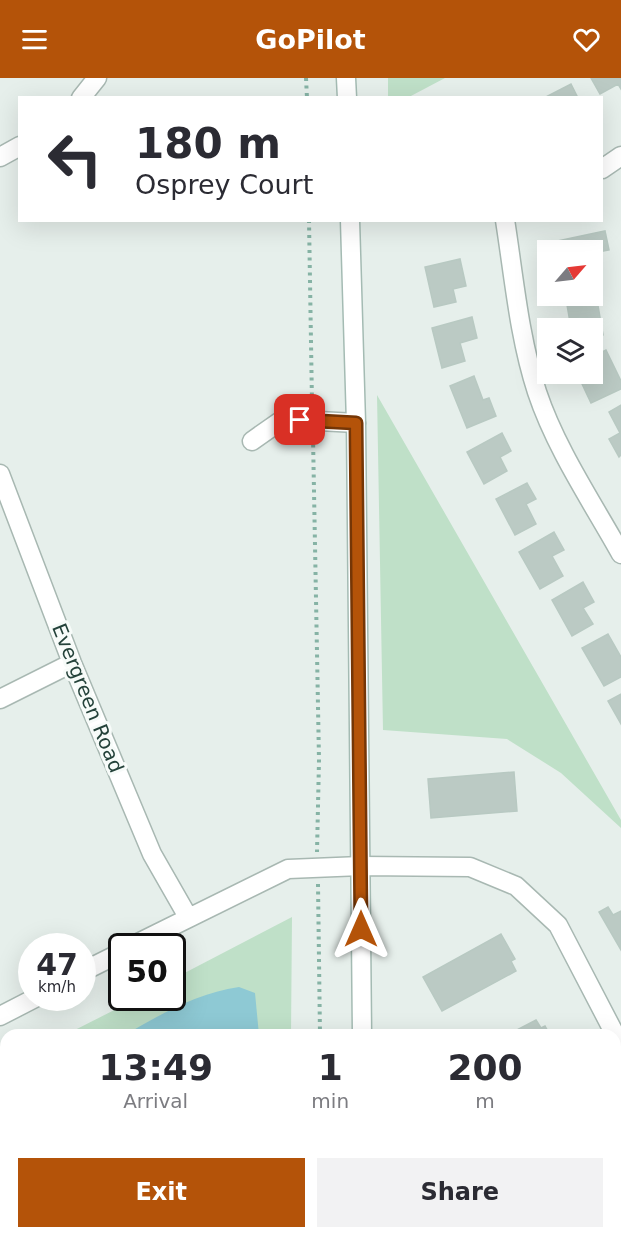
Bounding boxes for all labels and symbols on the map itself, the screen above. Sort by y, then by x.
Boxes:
north arrow [537,240,603,306]
pin [274,394,325,445]
street label: Evergreen Road [47,620,129,776]
position arrow [329,897,393,961]
speed limit sign: 50 [108,933,186,1011]

